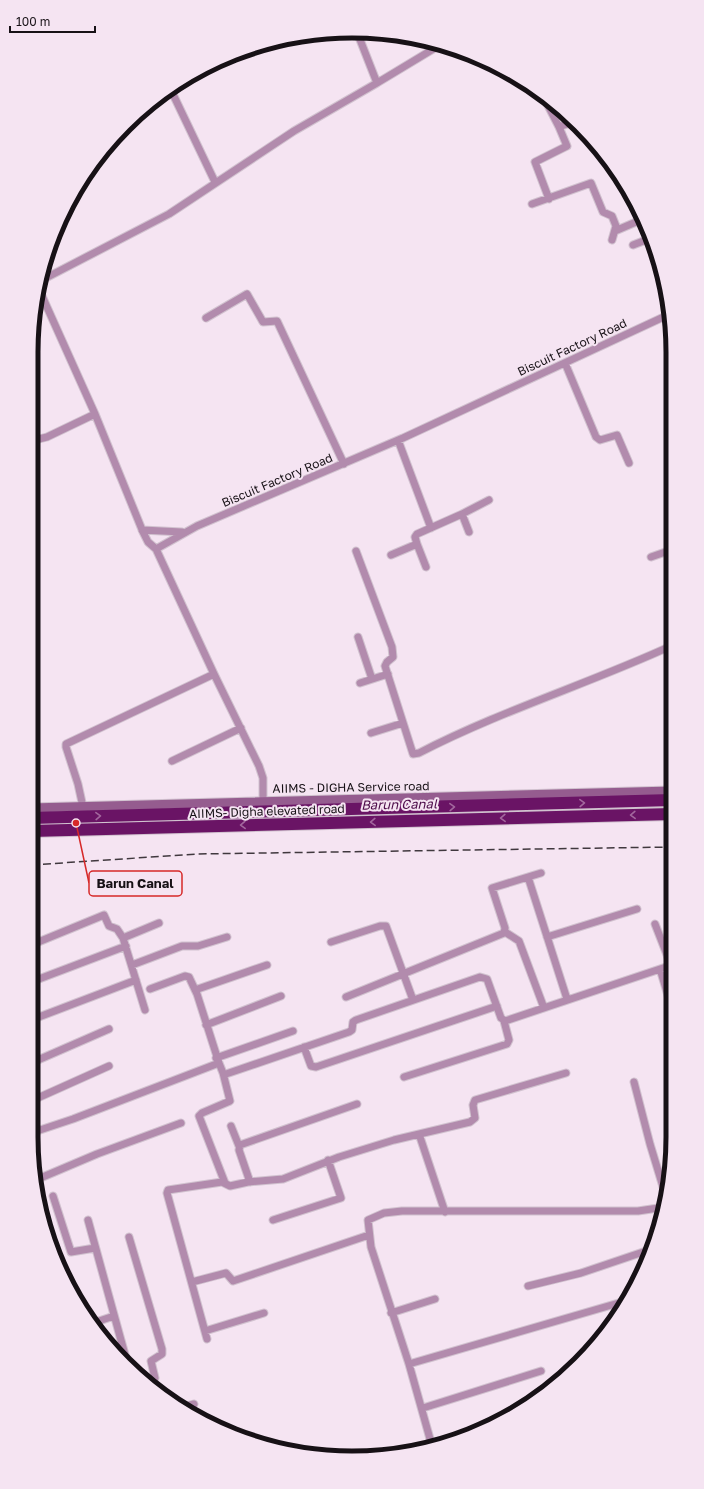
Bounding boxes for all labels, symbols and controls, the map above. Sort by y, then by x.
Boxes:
scale bar [10,8,95,34]
text: 100 m [16,14,50,29]
street label: Biscuit Factory Road [515,315,629,379]
street label: Biscuit Factory Road [219,450,335,510]
street label: AIIMS - DIGHA Service road [272,778,430,796]
water label: Barun Canal [361,795,438,813]
one-way arrow [579,799,585,807]
street label: AIIMS- Digha elevated road [189,801,345,821]
one-way arrow [449,802,455,811]
one-way arrow [630,811,636,819]
one-way arrow [95,812,101,820]
one-way arrow [500,814,506,822]
one-way arrow [370,818,376,826]
one-way arrow [240,821,246,829]
callout: Barun Canal [89,871,182,896]
text: Barun Canal [96,875,174,891]

